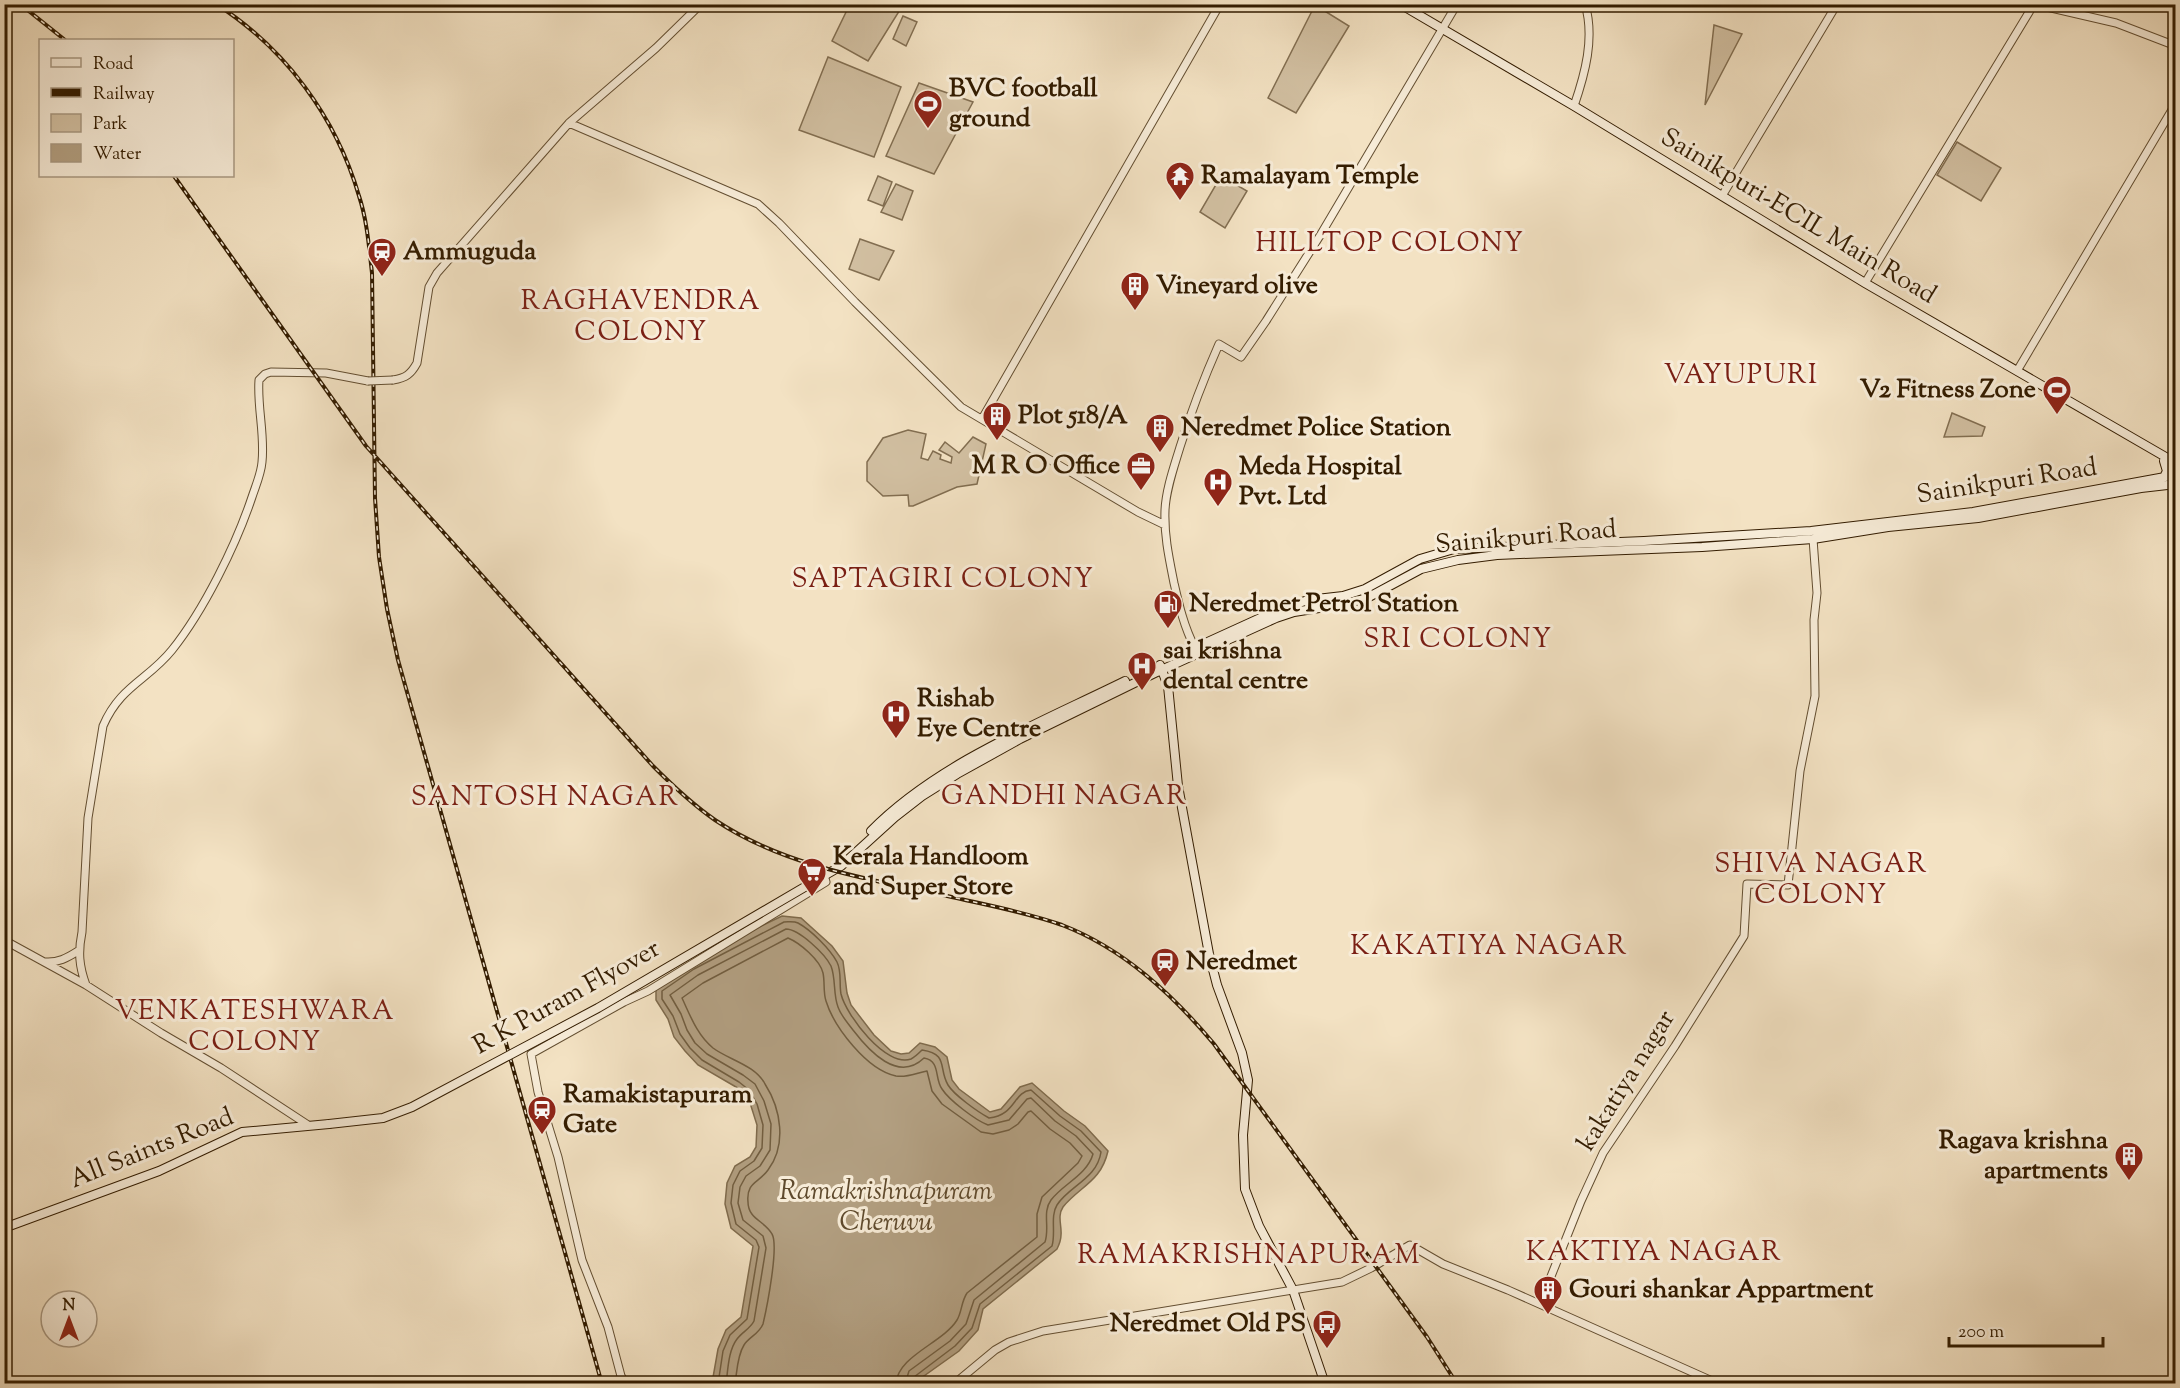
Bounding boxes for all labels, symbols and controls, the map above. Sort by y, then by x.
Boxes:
legend [39,39,234,177]
text: Road [93,52,133,78]
place label: BVC football ground [949,71,1098,138]
text: Railway [93,82,155,108]
sports icon: BVC football ground [912,88,944,130]
text: Park [93,112,128,138]
street label: Sainikpuri-ECIL Main Road [1653,120,1943,314]
text: Water [93,142,142,168]
place label: Ramalayam Temple [1201,158,1419,195]
temple icon: Ramalayam Temple [1164,160,1196,202]
district label: HILLTOP COLONY [1256,225,1524,264]
place label: Ammuguda [403,234,536,271]
station icon: Ammuguda [366,236,398,278]
place label: Vineyard olive [1156,268,1318,305]
building icon: Vineyard olive [1119,270,1151,312]
district label: RAGHAVENDRA COLONY [521,283,761,353]
district label: VAYUPURI [1664,357,1818,396]
place label: V2 Fitness Zone [1860,372,2036,409]
sports icon: V2 Fitness Zone [2041,374,2073,416]
place label: Plot 518/A [1018,398,1128,435]
building icon: Plot 518/A [981,400,1013,442]
place label: Neredmet Police Station [1181,410,1452,447]
building icon: Neredmet Police Station [1144,412,1176,454]
place label: M R O Office [972,448,1120,485]
place label: Meda Hospital Pvt. Ltd [1239,449,1402,516]
street label: Sainikpuri Road [1914,449,2100,515]
office icon: M R O Office [1125,450,1157,492]
hospital icon: Meda Hospital Pvt. Ltd [1202,466,1234,508]
street label: Sainikpuri Road [1434,512,1619,564]
district label: SAPTAGIRI COLONY [791,561,1095,600]
place label: Neredmet Petrol Station [1189,586,1459,623]
fuel station icon: Neredmet Petrol Station [1152,588,1184,630]
district label: SRI COLONY [1363,621,1553,660]
place label: sai krishna dental centre [1163,633,1308,700]
hospital icon: sai krishna dental centre [1126,650,1158,692]
place label: Rishab Eye Centre [917,681,1041,748]
hospital icon: Rishab Eye Centre [880,698,912,740]
district label: GANDHI NAGAR [941,778,1187,817]
district label: SANTOSH NAGAR [411,779,679,818]
place label: Kerala Handloom and Super Store [833,839,1029,906]
district label: SHIVA NAGAR COLONY [1714,846,1928,916]
supermarket icon: Kerala Handloom and Super Store [796,856,828,898]
district label: KAKATIYA NAGAR [1350,928,1628,967]
street label: R K Puram Flyover [467,931,667,1065]
place label: Neredmet [1186,944,1297,981]
station icon: Neredmet [1149,946,1181,988]
district label: VENKATESHWARA COLONY [115,993,395,1063]
street label: kakatiya nagar [1569,1003,1685,1159]
place label: Ramakistapuram Gate [563,1077,753,1144]
station icon: Ramakistapuram Gate [526,1094,558,1136]
street label: All Saints Road [64,1099,240,1199]
place label: Ragava krishna apartments [1939,1123,2108,1190]
building icon: Ragava krishna apartments [2113,1140,2145,1182]
water label: Ramakrishnapuram Cheruvu [780,1173,993,1243]
district label: KAKTIYA NAGAR [1526,1234,1782,1273]
district label: RAMAKRISHNAPURAM [1077,1237,1421,1276]
place label: Gouri shankar Appartment [1569,1272,1873,1309]
building icon: Gouri shankar Appartment [1532,1274,1564,1316]
north arrow [39,1289,99,1349]
text: N [63,1295,76,1318]
place label: Neredmet Old PS [1110,1306,1306,1343]
bus stop icon: Neredmet Old PS [1311,1308,1343,1350]
scale bar [1949,1310,2104,1348]
text: 200 m [1958,1320,2004,1346]

